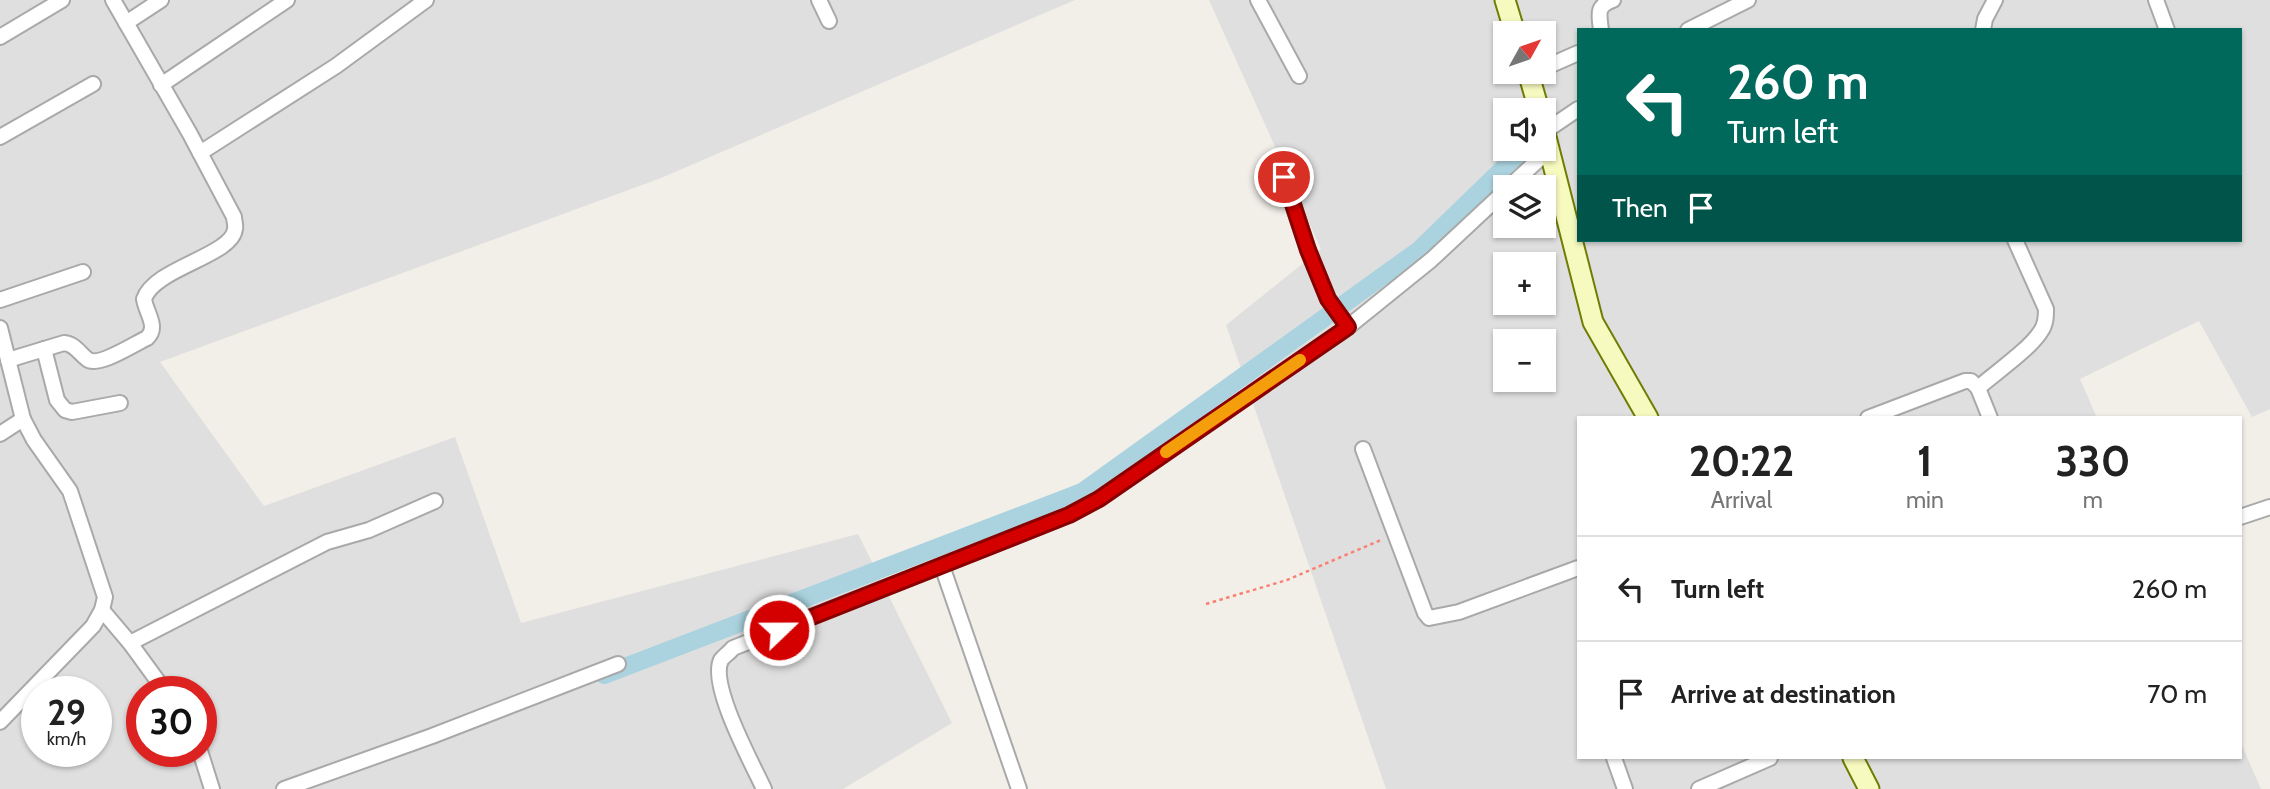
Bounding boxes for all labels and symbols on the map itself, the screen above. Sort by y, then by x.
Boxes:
north arrow [1493,21,1556,84]
pin [1254,147,1314,207]
position arrow [742,593,816,667]
speed limit sign: 30 [126,676,217,767]

